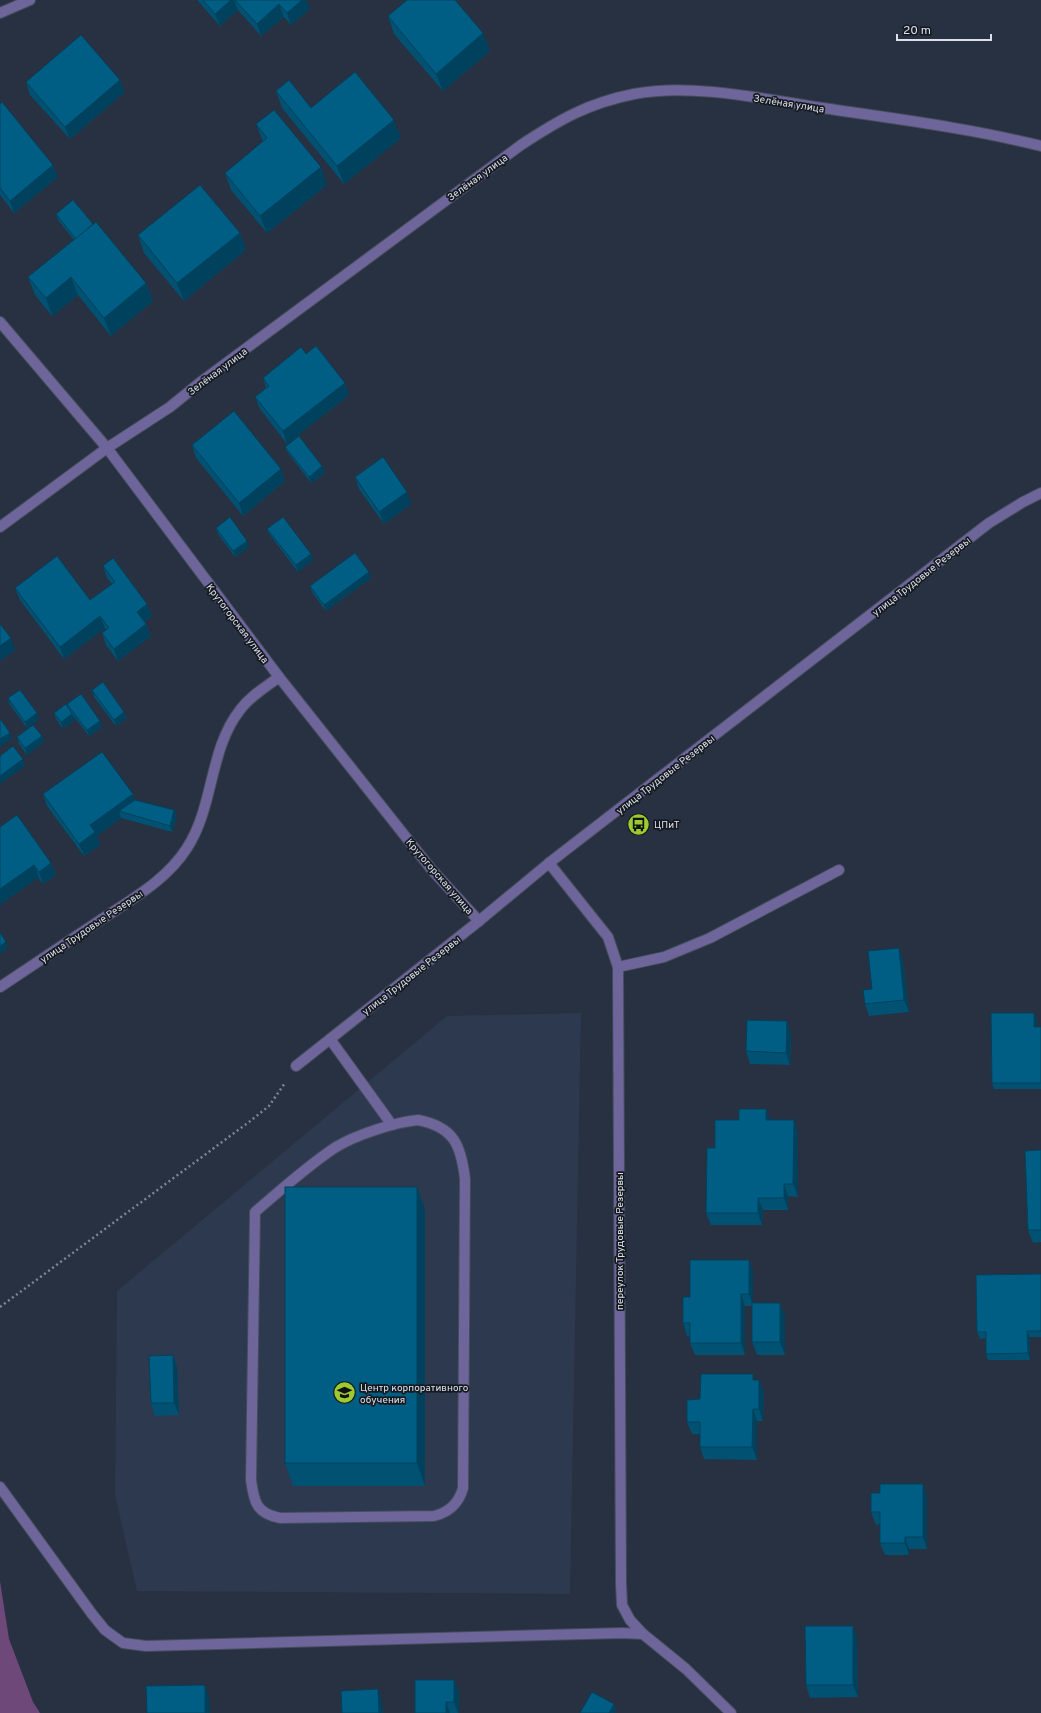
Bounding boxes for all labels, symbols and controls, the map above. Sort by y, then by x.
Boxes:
scale bar [897,16,991,42]
text: 20 m [903,23,931,39]
street label: Зелёная улица [752,92,825,116]
street label: Зелёная улица [445,152,511,204]
street label: Зелёная улица [185,346,250,399]
street label: улица Трудовые Резервы [870,535,974,620]
street label: Крутогорская улица [203,582,271,666]
street label: улица Трудовые Резервы [614,733,718,818]
bus stop icon: ЦПиТ [625,811,651,837]
place label: ЦПиТ [654,819,680,832]
street label: Крутогорская улица [402,836,475,918]
street label: улица Трудовые Резервы [38,888,146,967]
street label: улица Трудовые Резервы [360,934,464,1019]
street label: переулок Трудовые Резервы [614,1172,627,1310]
school or university icon: Центр корпоративного обучения [332,1380,358,1406]
place label: Центр корпоративного обучения [360,1382,469,1407]

